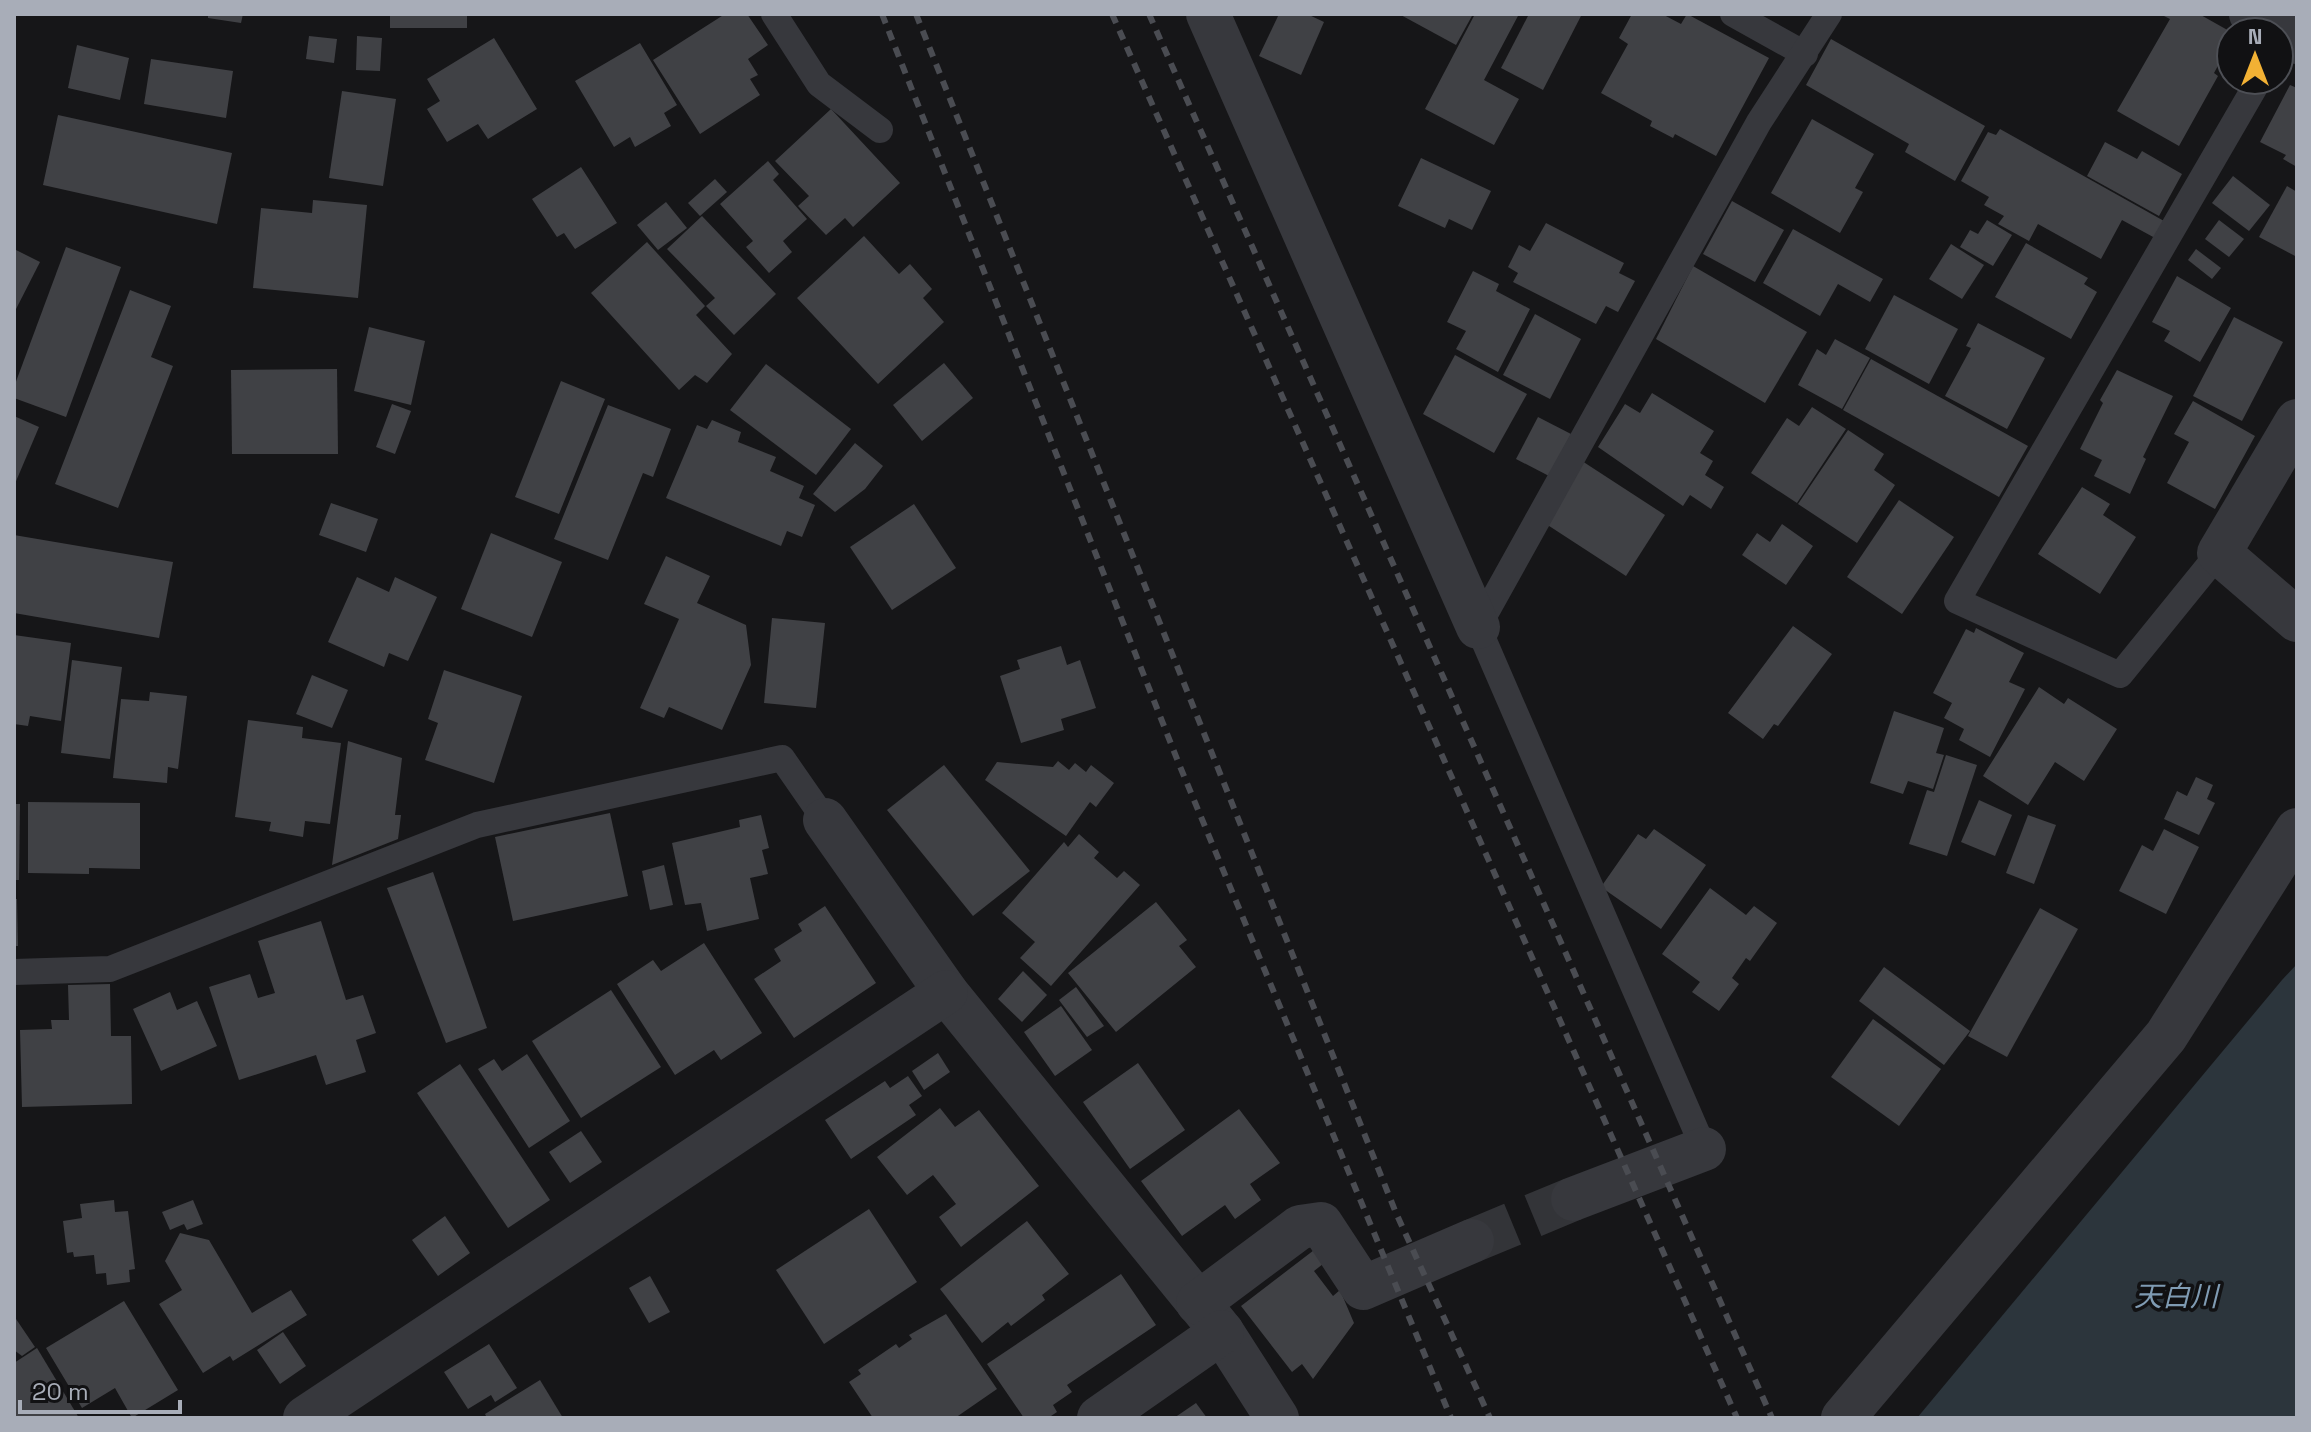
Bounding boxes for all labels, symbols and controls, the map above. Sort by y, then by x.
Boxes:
north arrow [2215,16,2295,96]
text: N [2248,22,2262,50]
water label: 天白川 [2134,1278,2221,1314]
scale bar [20,1364,180,1414]
text: 20 m [32,1376,89,1407]

